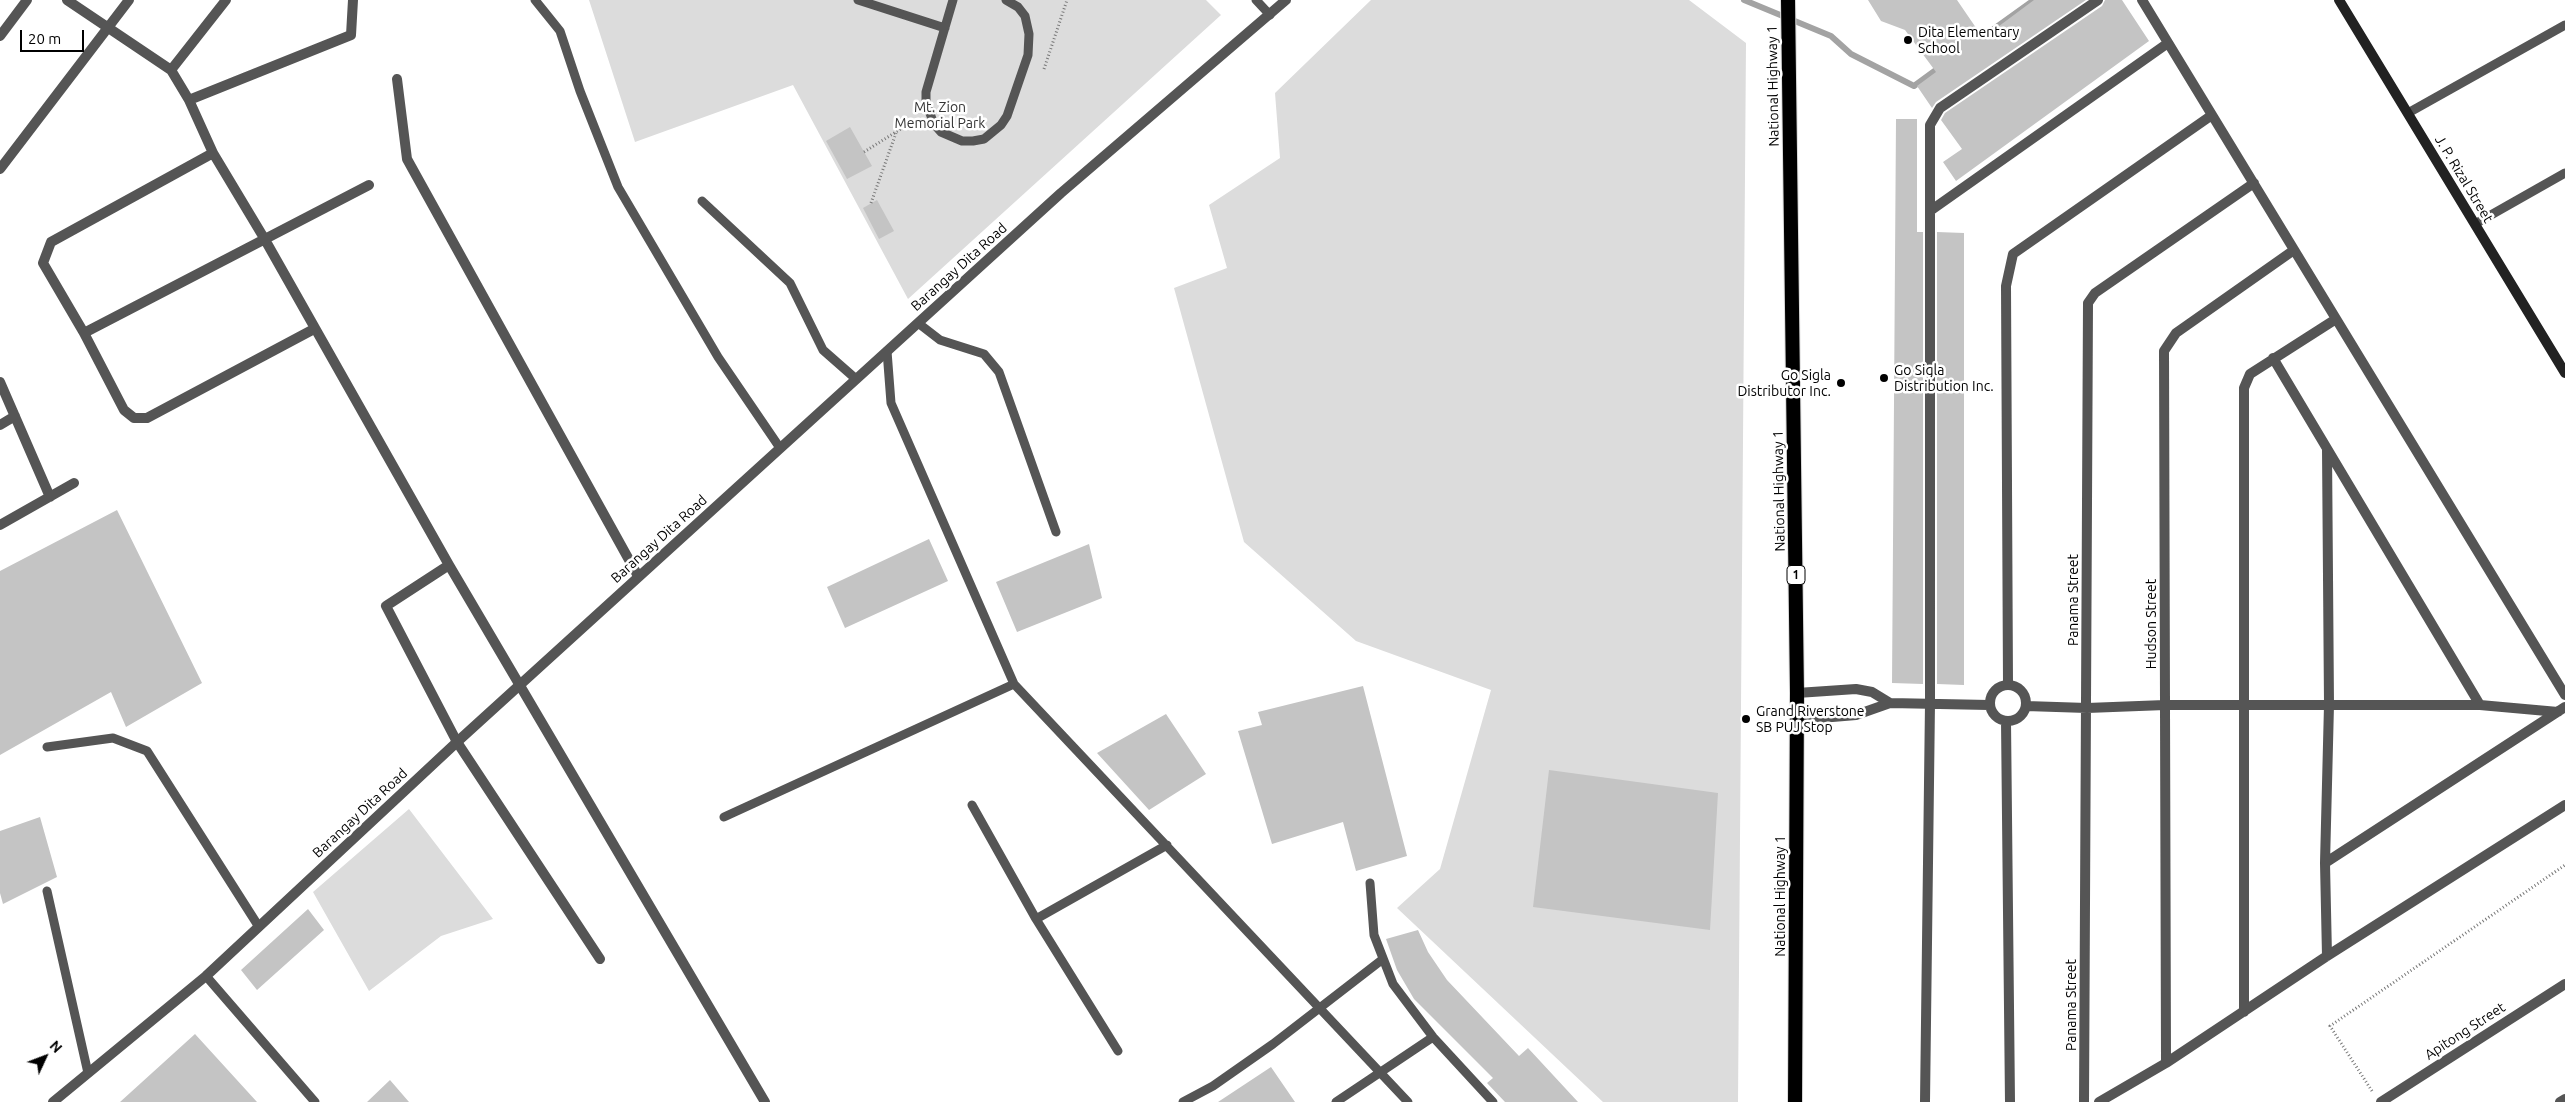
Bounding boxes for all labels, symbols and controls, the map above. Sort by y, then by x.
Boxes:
scale bar [22,20,86,52]
place label: Dita Elementary School [1918,24,2019,56]
street label: National Highway 1 [1764,25,1782,147]
text: 20 m [28,30,61,47]
marker: Dita Elementary School [1902,34,1914,46]
park label: Mt. Zion Memorial Park [895,99,985,132]
street label: J. P. Rizal Street [2431,132,2497,226]
street label: Barangay Dita Road [908,220,1010,314]
place label: Go Sigla Distribution Inc. [1894,362,1994,394]
place label: Go Sigla Distributor Inc. [1737,367,1831,400]
marker: Go Sigla Distribution Inc. [1878,372,1890,384]
marker: Go Sigla Distributor Inc. [1835,377,1847,389]
street label: National Highway 1 [1770,430,1788,552]
street label: Barangay Dita Road [608,492,710,586]
street label: Panama Street [2065,554,2081,646]
road number: 1 [1787,566,1805,584]
street label: Hudson Street [2143,579,2159,669]
place label: Grand Riverstone SB PUJ Stop [1756,703,1865,736]
marker: Grand Riverstone SB PUJ Stop [1740,713,1752,725]
street label: Barangay Dita Road [309,765,411,861]
street label: National Highway 1 [1772,835,1788,957]
street label: Panama Street [2063,959,2079,1051]
street label: Apitong Street [2422,999,2508,1063]
north arrow [20,1032,70,1082]
text: N [47,1037,65,1056]

